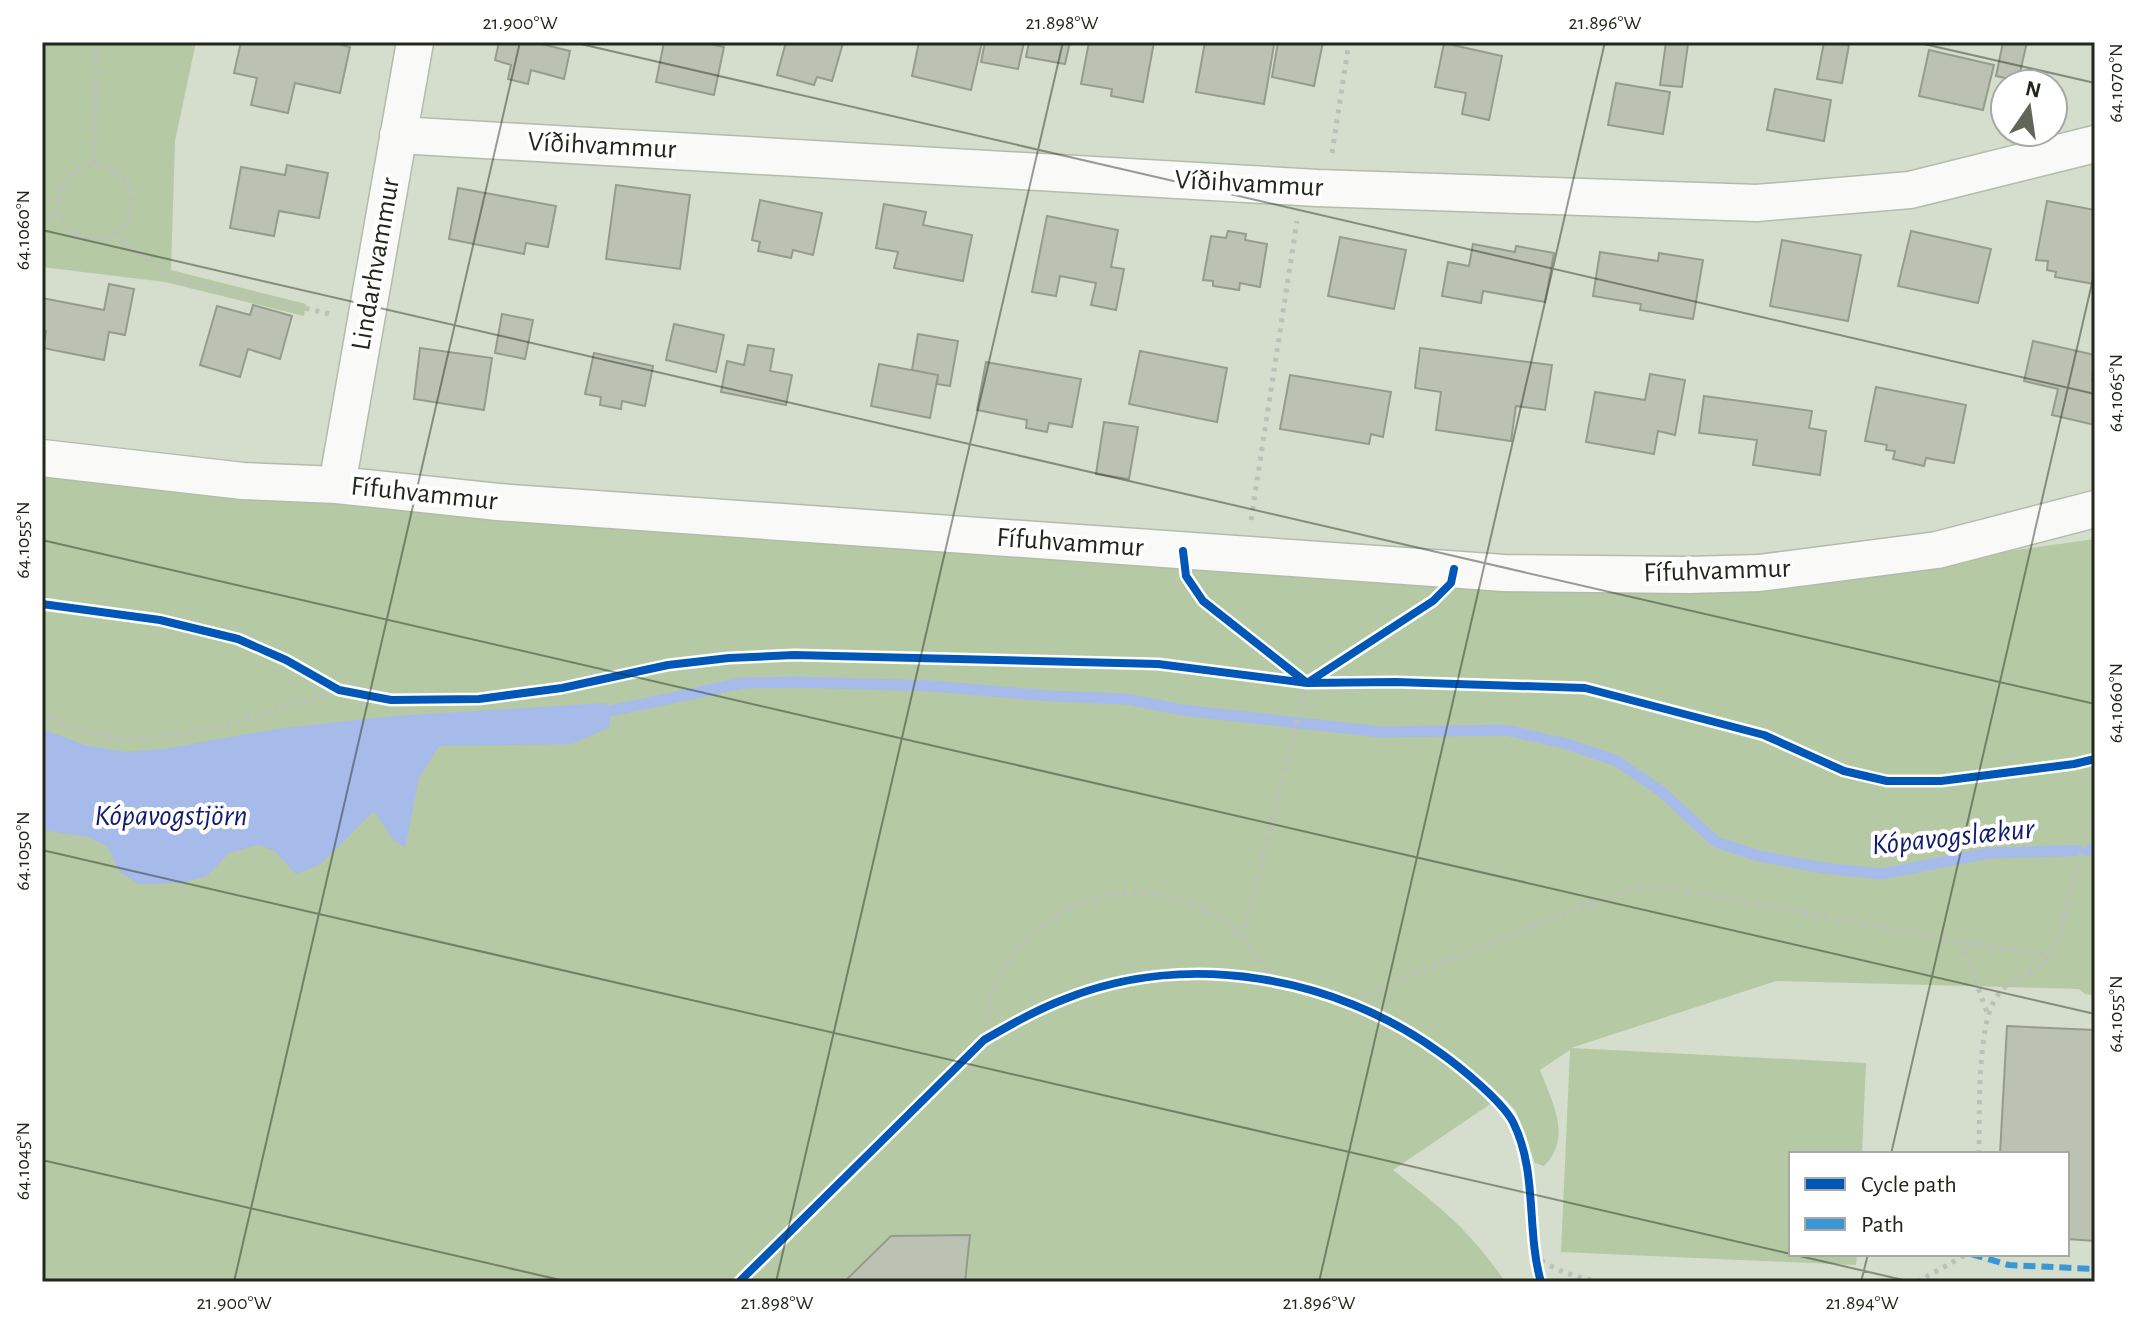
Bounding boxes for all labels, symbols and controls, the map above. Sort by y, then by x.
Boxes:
text: 21.900°W [482,13,558,33]
text: 21.898°W [1026,13,1099,33]
text: 21.896°W [1569,13,1642,33]
text: 64.1070°N [2106,43,2126,123]
north arrow [1989,68,2069,148]
text: N [2023,77,2043,102]
street label: Víðihvammur [527,128,677,164]
street label: Víðihvammur [1174,166,1324,202]
street label: Lindarhvammur [347,176,405,352]
text: 64.1060°N [13,190,33,270]
text: 64.1065°N [2106,354,2126,432]
street label: Fífuhvammur [349,472,499,516]
text: 64.1055°N [13,501,33,579]
street label: Fífuhvammur [996,524,1144,562]
street label: Fífuhvammur [1643,554,1791,588]
text: 64.1060°N [2106,663,2126,743]
water label: Kópavogstjörn [95,801,247,831]
text: 64.1050°N [13,811,33,891]
water label: Kópavogslækur [1870,813,2037,860]
text: 64.1055°N [2106,975,2126,1053]
text: 64.1045°N [13,1122,33,1200]
legend [1789,1152,2069,1256]
text: Cycle path [1861,1173,1957,1197]
text: Path [1861,1213,1904,1237]
text: 21.900°W [196,1293,272,1313]
text: 21.898°W [741,1293,814,1313]
text: 21.896°W [1283,1293,1356,1313]
text: 21.894°W [1825,1293,1899,1313]

